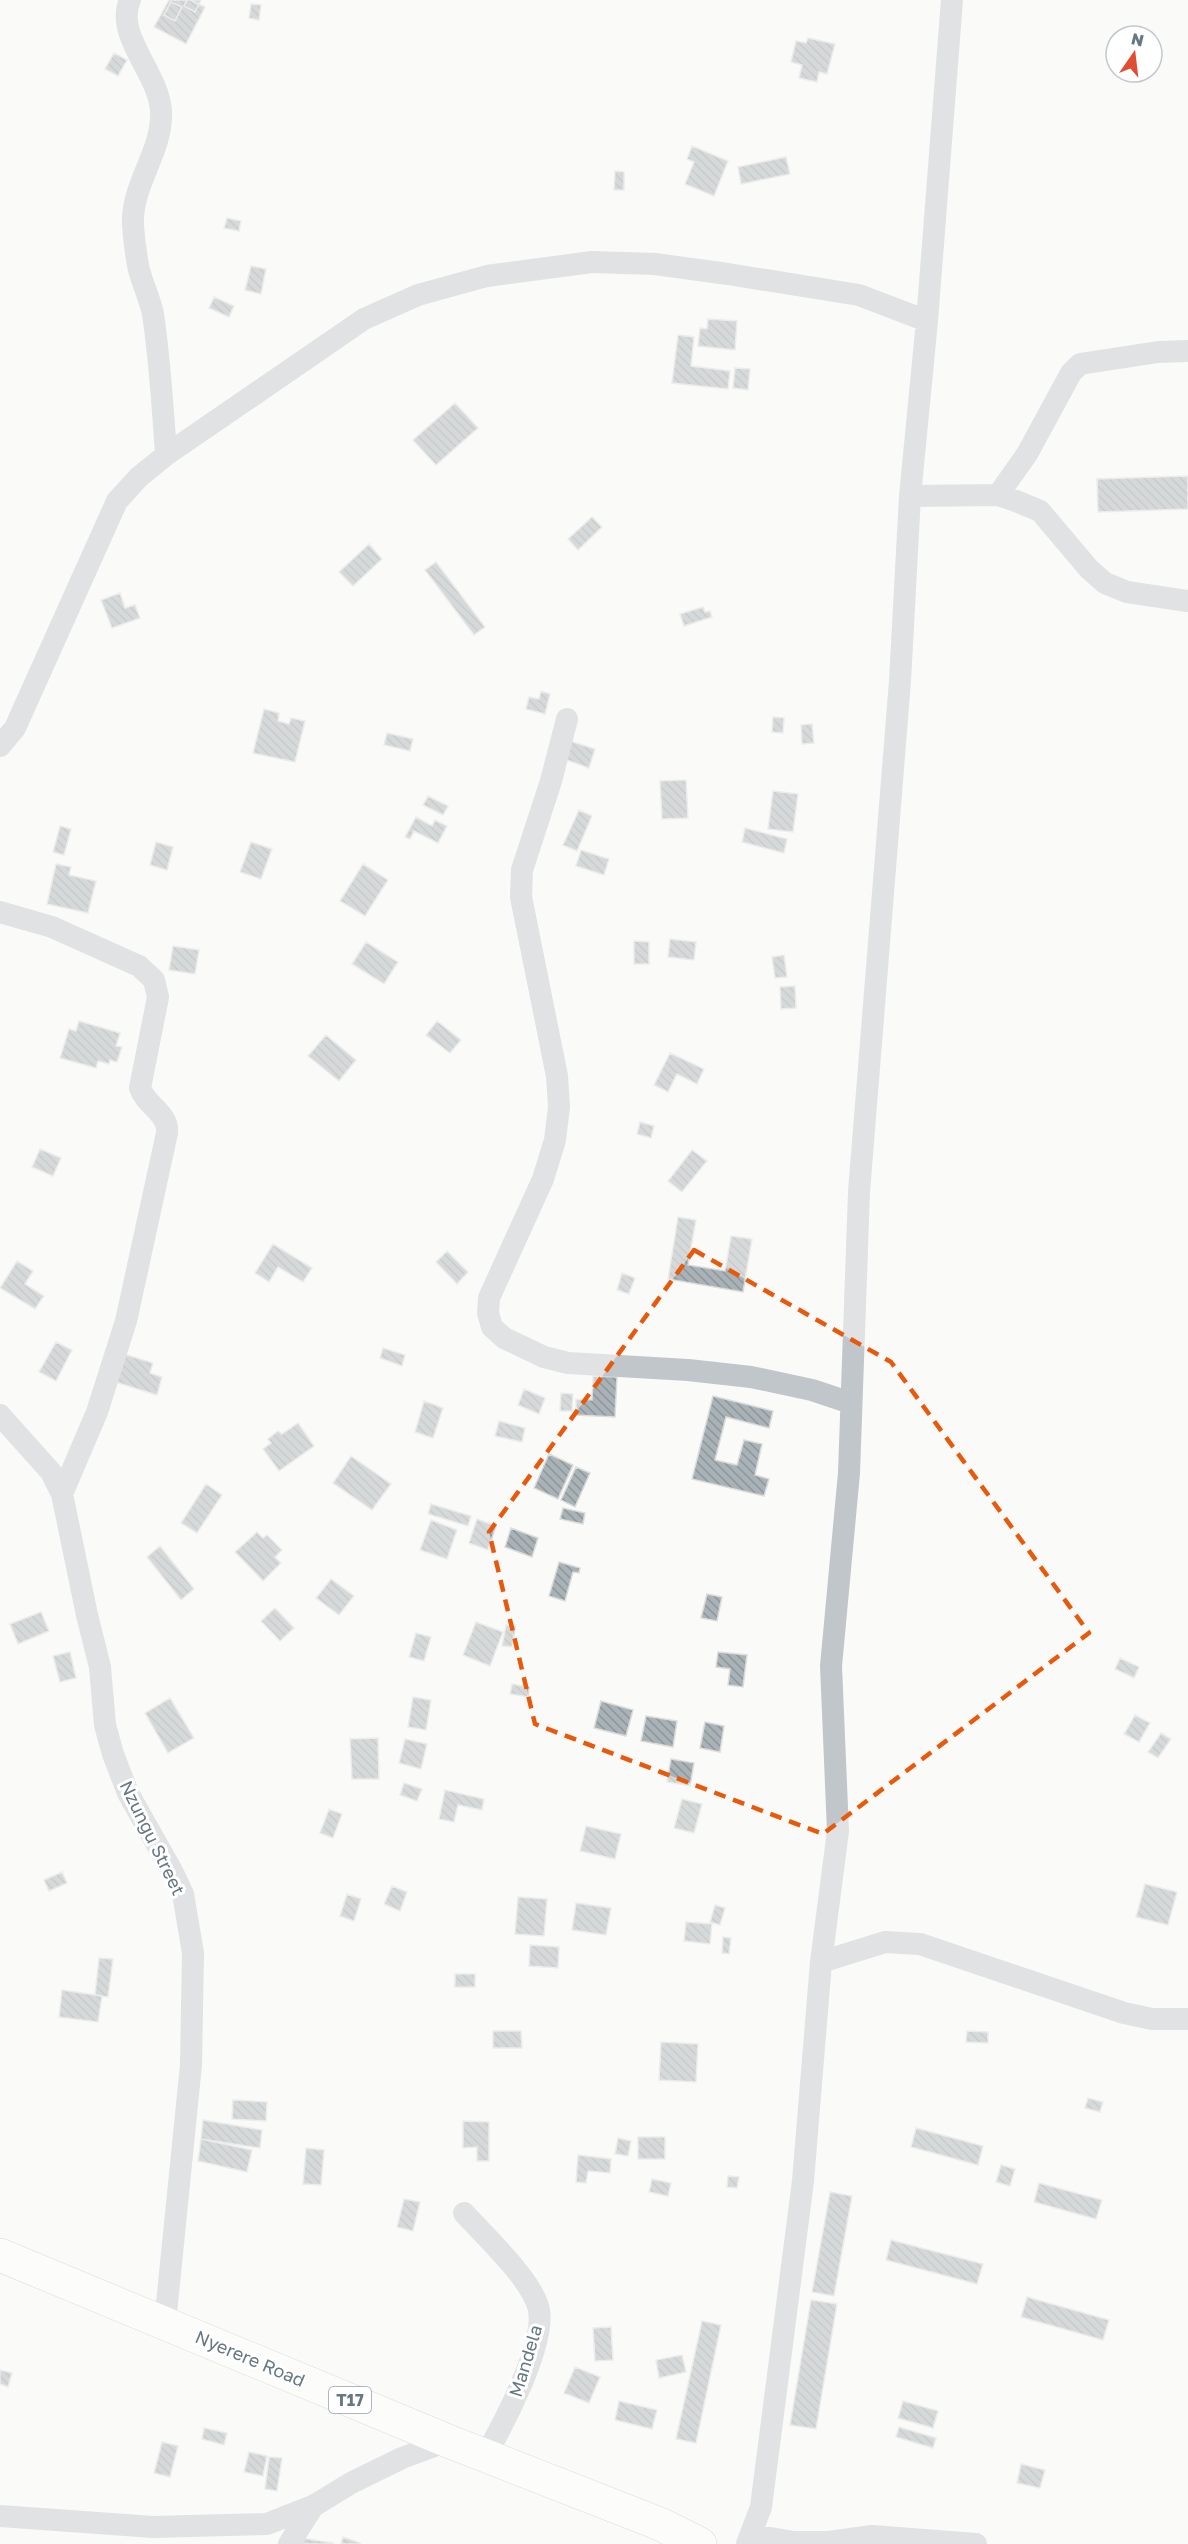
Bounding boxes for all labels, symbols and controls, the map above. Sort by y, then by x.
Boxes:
north arrow [1104,24,1164,84]
text: N [1129,28,1146,51]
street label: Nzungu Street [116,1777,190,1898]
street label: Mandela [504,2322,546,2399]
street label: Nyerere Road [192,2325,309,2391]
road number: T17 [329,2387,371,2413]

